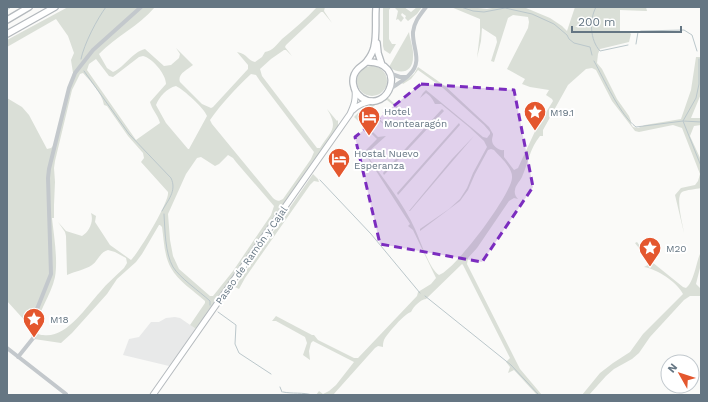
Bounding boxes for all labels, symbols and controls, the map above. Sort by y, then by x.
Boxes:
scale bar [572,8,681,34]
text: 200 m [578,15,615,29]
place icon: M19.1 [522,99,548,132]
hotel icon: Hotel Montearagón [356,104,382,137]
place label: Hotel Montearagón [384,106,447,129]
place label: M19.1 [550,107,574,118]
hotel icon: Hostal Nuevo Esperanza [326,146,352,179]
place label: Hostal Nuevo Esperanza [354,148,419,171]
street label: Paseo de Ramón y Cajal [213,204,289,306]
place icon: M20 [637,235,663,268]
place label: M20 [666,243,687,254]
place icon: M18 [21,306,47,339]
place label: M18 [50,314,69,325]
north arrow [660,354,700,394]
text: N [665,361,680,375]

